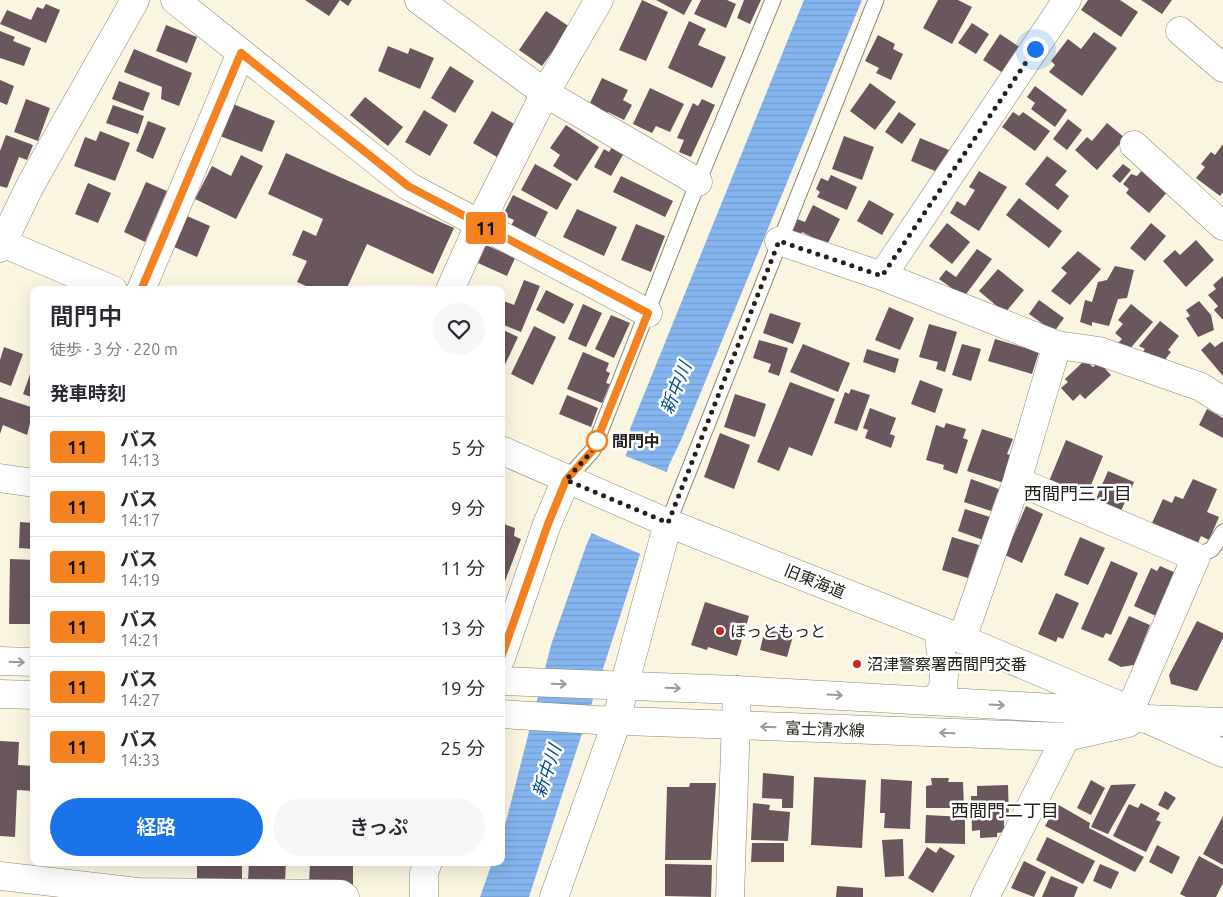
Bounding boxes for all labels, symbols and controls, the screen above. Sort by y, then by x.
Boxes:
your location [1023,37,1048,62]
line badge: 11 [464,212,508,244]
text: 11 [476,218,496,238]
text: 間門中 [50,303,122,330]
button: heart [433,303,485,355]
text: 徒歩 · 3 分 · 220 m [50,340,178,358]
water label: 新中川 [656,357,695,416]
text: 発車時刻 [50,382,126,404]
text: バス [120,428,158,450]
marker: 間門中 [586,430,608,452]
place label: 間門中 [612,432,660,450]
text: 11 [67,437,88,457]
text: 5 分 [451,437,485,459]
text: 14:13 [120,451,160,469]
district label: 西間門三丁目 [1024,483,1132,503]
text: バス [120,488,158,510]
text: 11 [67,497,88,517]
text: 9 分 [451,497,485,519]
text: 14:17 [120,511,160,529]
text: バス [120,548,158,570]
text: 11 [67,557,88,577]
text: 11 分 [440,557,485,579]
street label: 旧東海道 [782,561,848,601]
text: 14:19 [120,571,160,589]
text: バス [120,608,158,630]
text: 11 [67,617,88,637]
text: 13 分 [440,617,485,639]
place label: ほっともっと [730,622,826,640]
marker: ほっともっと [714,625,726,637]
text: 14:21 [120,631,160,649]
place label: 沼津警察署西間門交番 [867,655,1027,673]
one-way arrow [8,657,25,667]
marker: 沼津警察署西間門交番 [851,658,863,670]
text: バス [120,668,158,690]
text: 11 [67,677,88,697]
text: 19 分 [440,677,485,699]
one-way arrow [550,679,566,688]
one-way arrow [664,683,680,692]
text: 14:27 [120,691,160,709]
one-way arrow [827,691,843,700]
one-way arrow [989,700,1005,709]
street label: 富士清水線 [785,719,865,739]
one-way arrow [760,722,776,731]
text: バス [120,728,158,750]
one-way arrow [940,728,956,738]
text: 11 [67,737,88,757]
text: 25 分 [440,737,485,759]
water label: 新中川 [528,740,565,799]
text: 14:33 [120,751,160,769]
button: 経路 [50,798,263,856]
button: きっぷ [273,798,485,856]
district label: 西間門二丁目 [951,800,1059,820]

